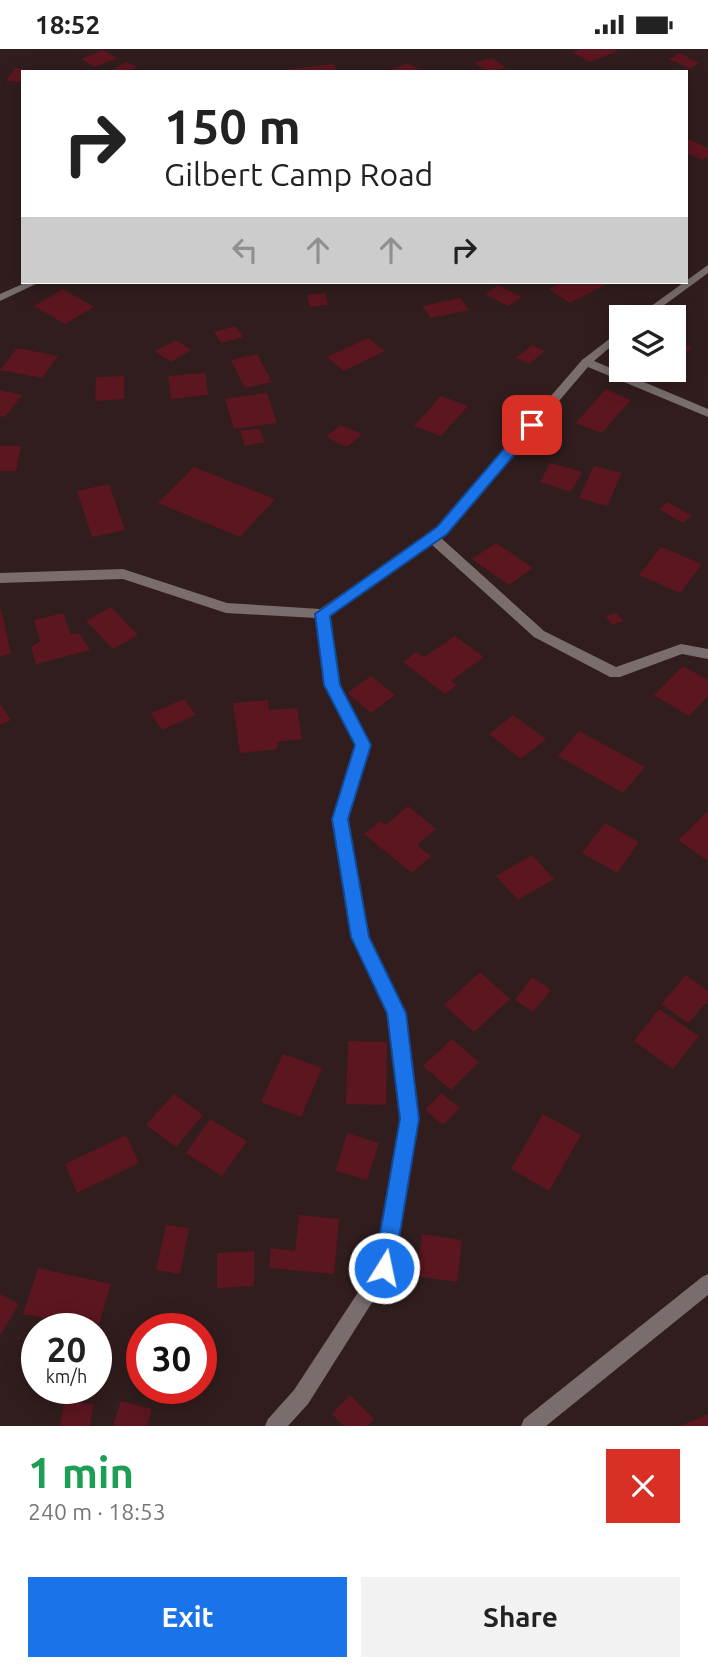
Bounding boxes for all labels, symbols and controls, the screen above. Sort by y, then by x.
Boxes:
text: 18:52 [35,10,100,39]
icon: right [49,98,140,189]
text: 150 m [164,98,301,153]
text: Gilbert Camp Road [164,156,433,192]
icon: left [226,231,264,269]
icon: ahead [299,231,337,269]
icon: ahead [372,231,410,269]
icon: right [445,231,483,269]
map controls [609,305,686,382]
button: layers [609,305,686,382]
pin [502,395,562,455]
icon: arrive [513,406,551,444]
position arrow [347,1231,421,1305]
speed limit sign: 30 [126,1313,217,1404]
text: 20 [47,1329,86,1369]
text: km/h [46,1366,87,1386]
text: 1 min [28,1449,134,1496]
button: close [606,1449,680,1523]
text: 240 m · 18:53 [28,1499,166,1524]
button: Exit [28,1577,347,1657]
button: Share [361,1577,680,1657]

